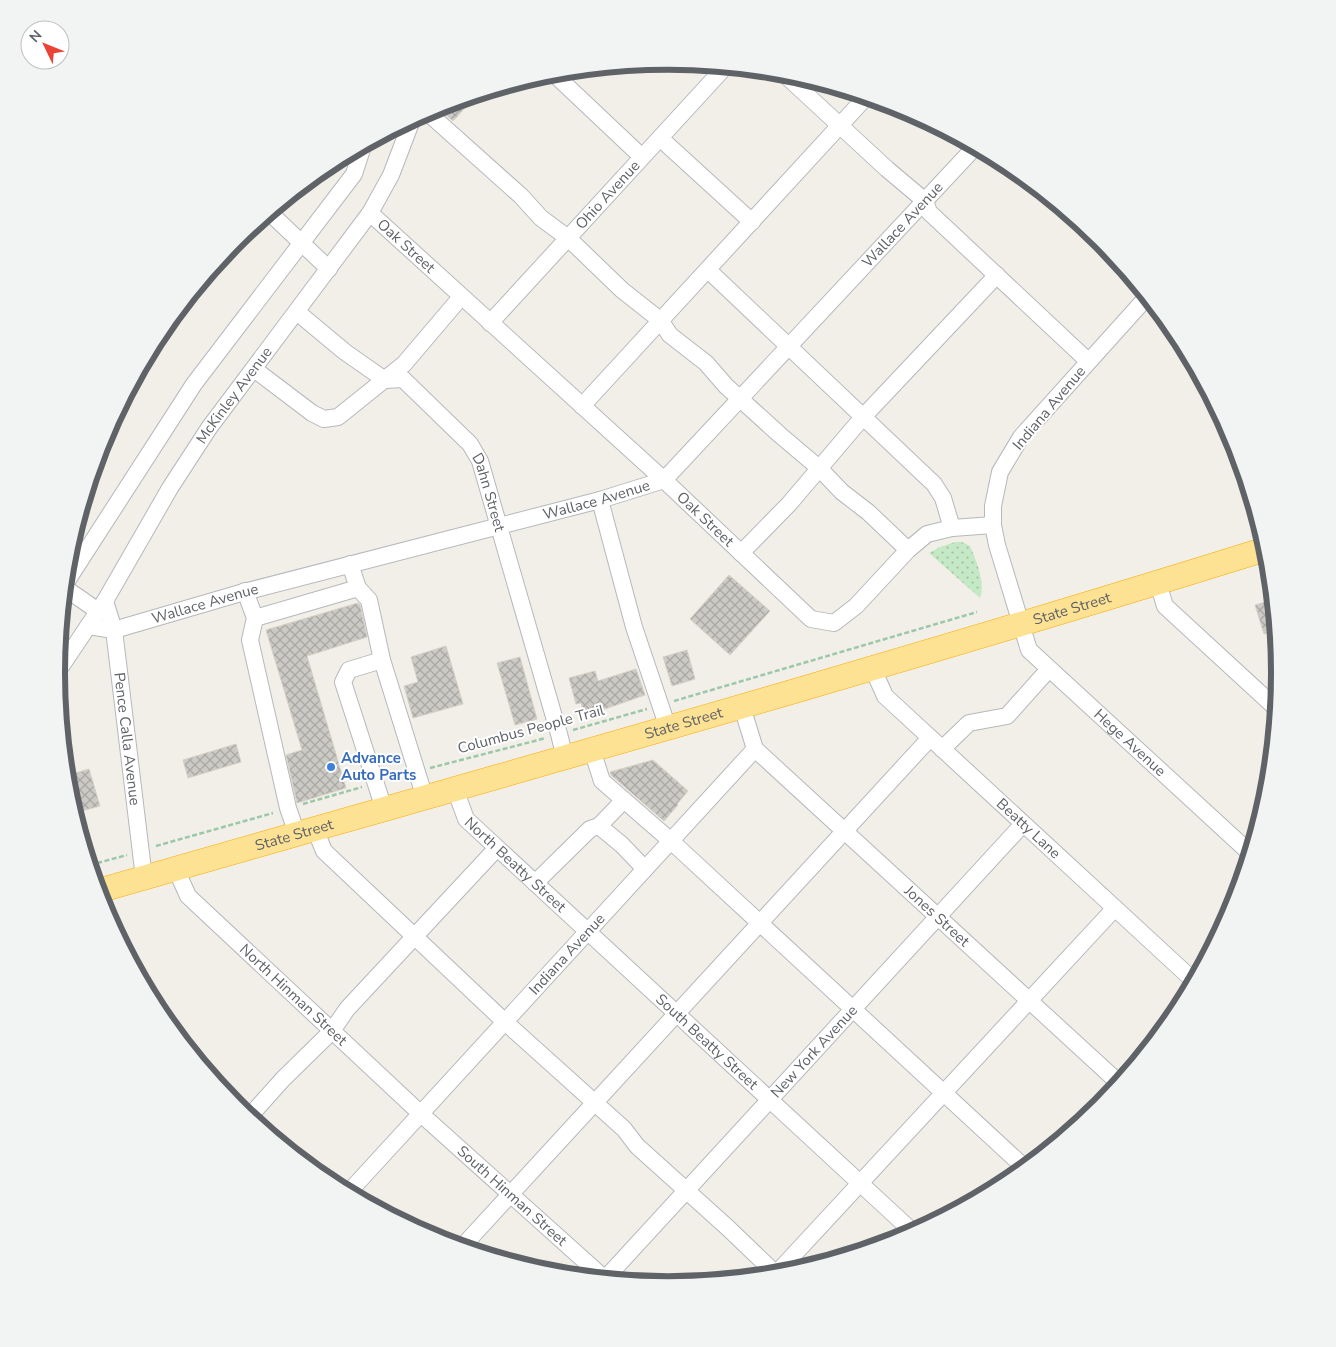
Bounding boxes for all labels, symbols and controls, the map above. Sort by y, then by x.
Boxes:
north arrow [20,20,70,70]
text: N [25,26,46,47]
street label: Ohio Avenue [571,156,644,234]
street label: Wallace Avenue [858,177,947,272]
street label: Oak Street [373,214,440,278]
street label: McKinley Avenue [191,343,276,448]
street label: Indiana Avenue [1008,362,1090,454]
street label: Dahn Street [467,449,510,535]
street label: Wallace Avenue [541,475,652,524]
street label: Oak Street [672,487,739,552]
street label: Wallace Avenue [149,579,260,628]
street label: State Street [1031,587,1114,630]
street label: Pence Calla Avenue [109,671,145,807]
street label: Columbus People Trail [455,700,607,758]
street label: State Street [642,702,726,744]
street label: Hege Avenue [1090,704,1170,781]
place label: Advance Auto Parts [341,748,416,785]
marker: Advance Auto Parts [325,761,337,773]
street label: Beatty Lane [992,794,1065,863]
street label: North Beatty Street [460,812,571,917]
street label: State Street [253,814,336,856]
street label: Jones Street [899,880,974,952]
street label: Indiana Avenue [524,909,609,999]
street label: North Hinman Street [235,939,352,1050]
street label: South Beatty Street [651,989,763,1095]
street label: New York Avenue [766,1001,862,1102]
street label: South Hinman Street [453,1141,572,1251]

